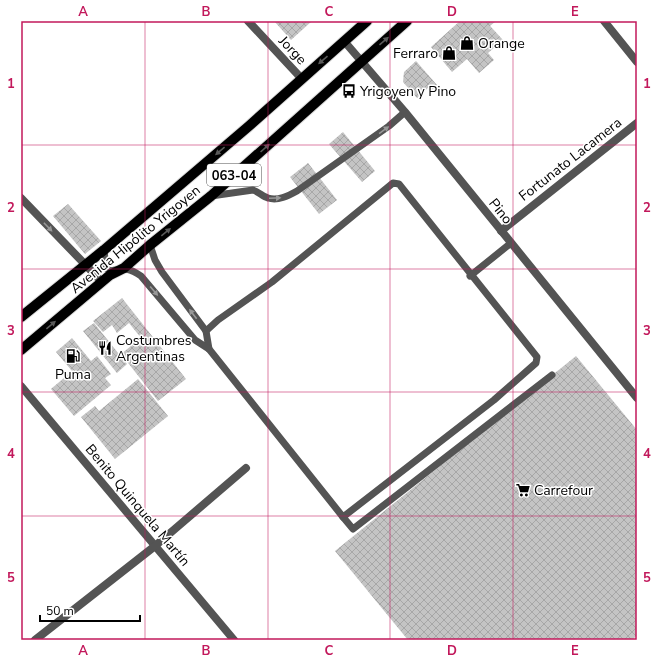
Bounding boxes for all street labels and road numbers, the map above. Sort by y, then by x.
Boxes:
street label: Jorge [274,31,311,69]
street label: Fortunato Lacamera [515,113,626,206]
road number: 063-04 [207,164,261,186]
street label: Avenida Hipólito Yrigoyen [66,181,204,298]
street label: Pino [484,195,517,228]
street label: Benito Quinquela Martín [81,440,194,570]

